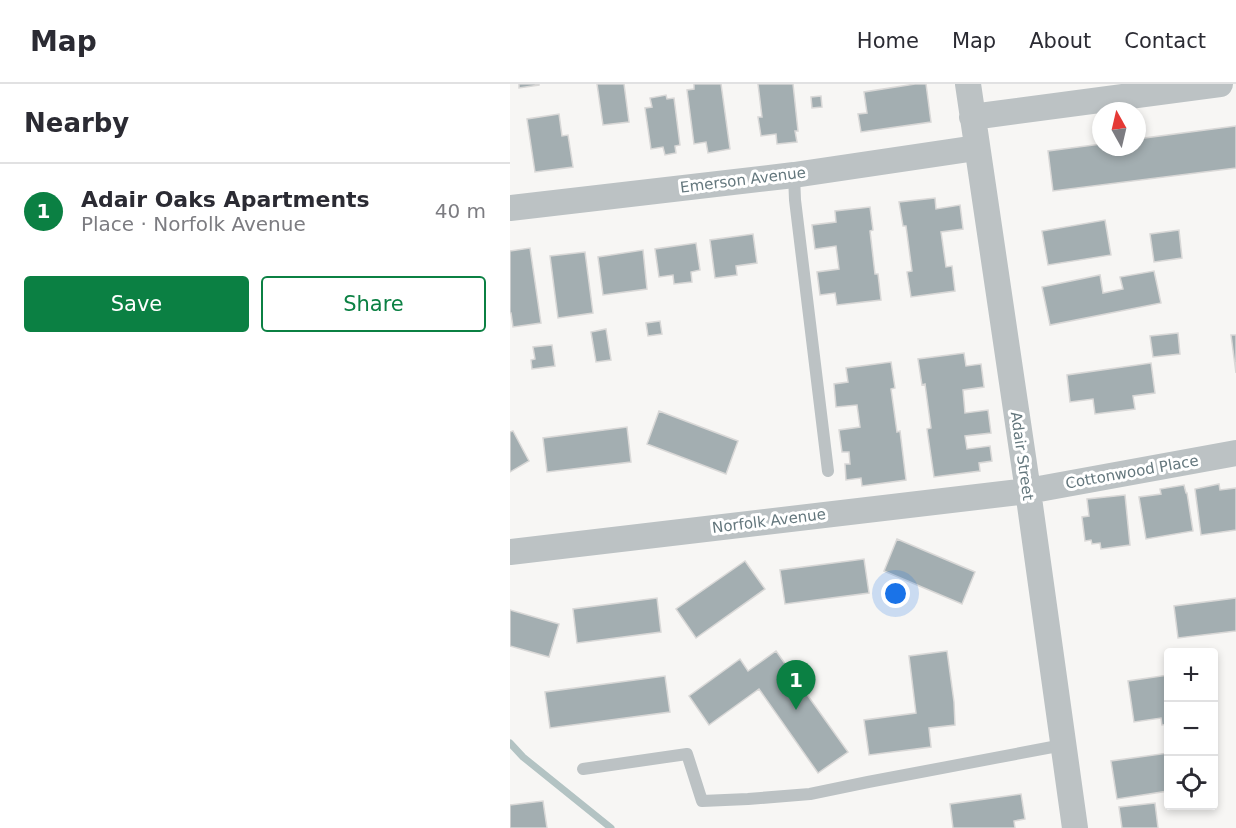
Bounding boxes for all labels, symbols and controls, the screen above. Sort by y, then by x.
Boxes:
text: Map [30,25,97,58]
text: Home [857,29,919,53]
text: Map [952,29,996,53]
text: About [1029,29,1091,53]
text: Contact [1124,29,1206,53]
north arrow [1092,102,1146,156]
text: Nearby [24,108,129,138]
street label: Emerson Avenue [679,163,807,197]
text: Adair Oaks Apartments [81,187,370,212]
text: 1 [37,199,50,223]
text: 40 m [435,199,486,223]
text: Place · Norfolk Avenue [81,212,306,236]
button: Save [24,276,249,332]
button: Share [261,276,486,332]
street label: Adair Street [1007,410,1037,502]
street label: Cottonwood Place [1064,451,1200,493]
street label: Norfolk Avenue [711,505,827,537]
your location [881,579,910,608]
map controls [1164,648,1218,810]
button: + [1164,648,1218,702]
pin: 1 [776,660,816,710]
button: − [1164,702,1218,756]
button: locate [1164,756,1218,810]

